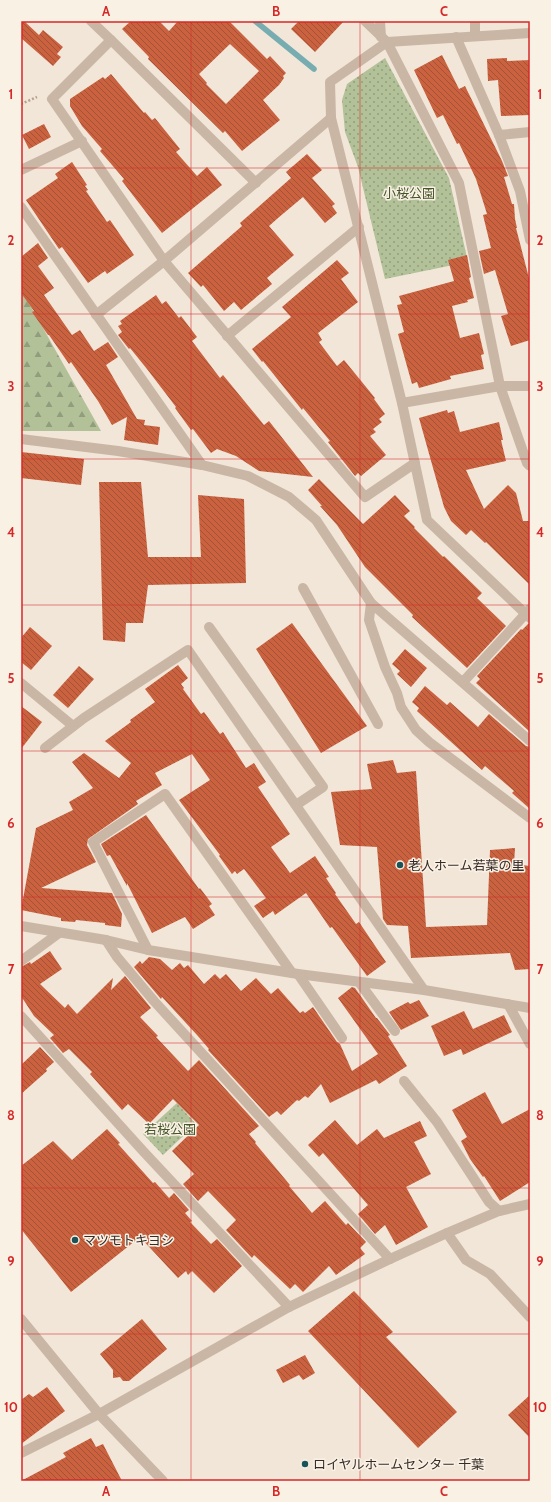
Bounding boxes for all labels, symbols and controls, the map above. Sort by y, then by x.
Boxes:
text: A [102,3,111,19]
text: B [272,3,280,19]
text: C [440,3,448,19]
text: 1 [9,86,13,102]
text: 1 [538,86,542,102]
park label: 小桜公園 [383,185,435,201]
text: 2 [8,232,15,248]
text: 2 [537,232,544,248]
text: 3 [7,378,15,394]
text: 3 [536,378,544,394]
text: 4 [7,524,15,540]
text: 4 [536,524,544,540]
text: 5 [8,670,15,686]
text: 5 [537,670,544,686]
text: 6 [7,815,15,831]
text: 6 [536,815,544,831]
place label: 老人ホーム若葉の里 [408,857,525,873]
marker: 老人ホーム若葉の里 [395,860,405,870]
text: 7 [8,961,15,977]
text: 7 [537,961,544,977]
text: 8 [7,1107,15,1123]
text: 8 [536,1107,544,1123]
park label: 若桜公園 [144,1121,196,1137]
place label: マツモトキヨシ [83,1232,174,1248]
marker: マツモトキヨシ [70,1235,80,1245]
text: 9 [7,1253,15,1269]
text: 9 [536,1253,544,1269]
text: 10 [4,1399,18,1415]
text: 10 [533,1399,547,1415]
place label: ロイヤルホームセンター 千葉 [313,1456,484,1472]
marker: ロイヤルホームセンター 千葉 [300,1459,310,1469]
text: A [102,1483,111,1499]
text: B [272,1483,280,1499]
text: C [440,1483,448,1499]

